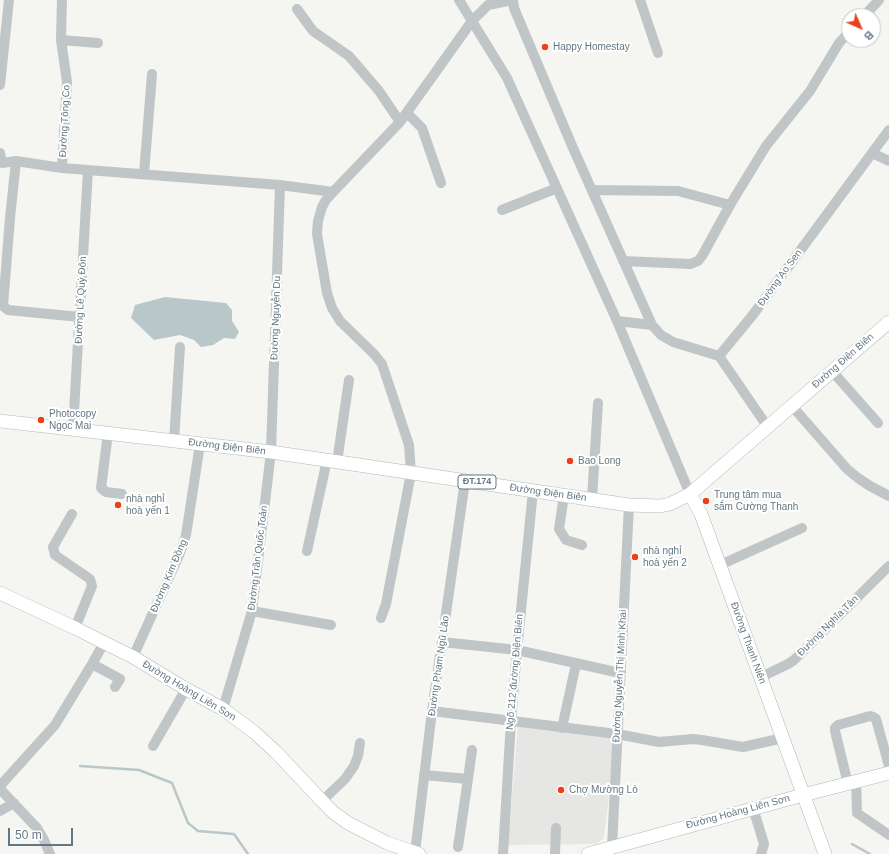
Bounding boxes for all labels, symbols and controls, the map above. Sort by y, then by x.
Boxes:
north arrow [841,8,881,48]
text: B [862,29,876,43]
place label: Happy Homestay [553,41,630,53]
marker: Happy Homestay [540,42,550,52]
street label: Đường Tông Co [57,84,73,158]
street label: Đường Ao Sen [755,247,805,309]
street label: Đường Lê Quý Đôn [73,256,89,344]
street label: Đường Nguyễn Du [269,276,283,360]
street label: Đường Điện Biên [810,331,876,391]
place label: Photocopy Ngọc Mai [49,408,96,432]
marker: Photocopy Ngọc Mai [36,415,46,425]
street label: Đường Điện Biên [188,436,266,458]
place label: Bao Long [578,455,621,467]
marker: Bao Long [565,456,575,466]
road number: ĐT.174 [458,475,496,489]
street label: Đường Điện Biên [509,482,587,504]
place label: Trung tâm mua sắm Cường Thanh [714,489,798,512]
place label: nhà nghỉ hoà yến 1 [126,493,170,516]
marker: Trung tâm mua sắm Cường Thanh [701,496,711,506]
marker: nhà nghỉ hoà yến 1 [113,500,123,510]
street label: Đường Trần Quốc Toản [246,505,270,611]
street label: Đường Kim Đồng [148,538,190,614]
place label: nhà nghỉ hoà yến 2 [643,545,687,568]
marker: nhà nghỉ hoà yến 2 [630,552,640,562]
street label: Đường Nghĩa Tân [795,593,861,659]
street label: Đường Thanh Niên [728,601,768,685]
street label: Đường Nguyễn Thị Minh Khai [611,609,629,743]
street label: Ngõ 212 đường Điện Biên [504,613,526,731]
street label: Đường Phạm Ngũ Lão [426,615,452,717]
street label: Đường Hoàng Liên Sơn [140,658,238,724]
place label: Chợ Mường Lò [569,784,638,796]
marker: Chợ Mường Lò [556,785,566,795]
street label: Đường Hoàng Liên Sơn [685,792,791,832]
scale bar [10,820,75,846]
text: 50 m [15,828,42,842]

